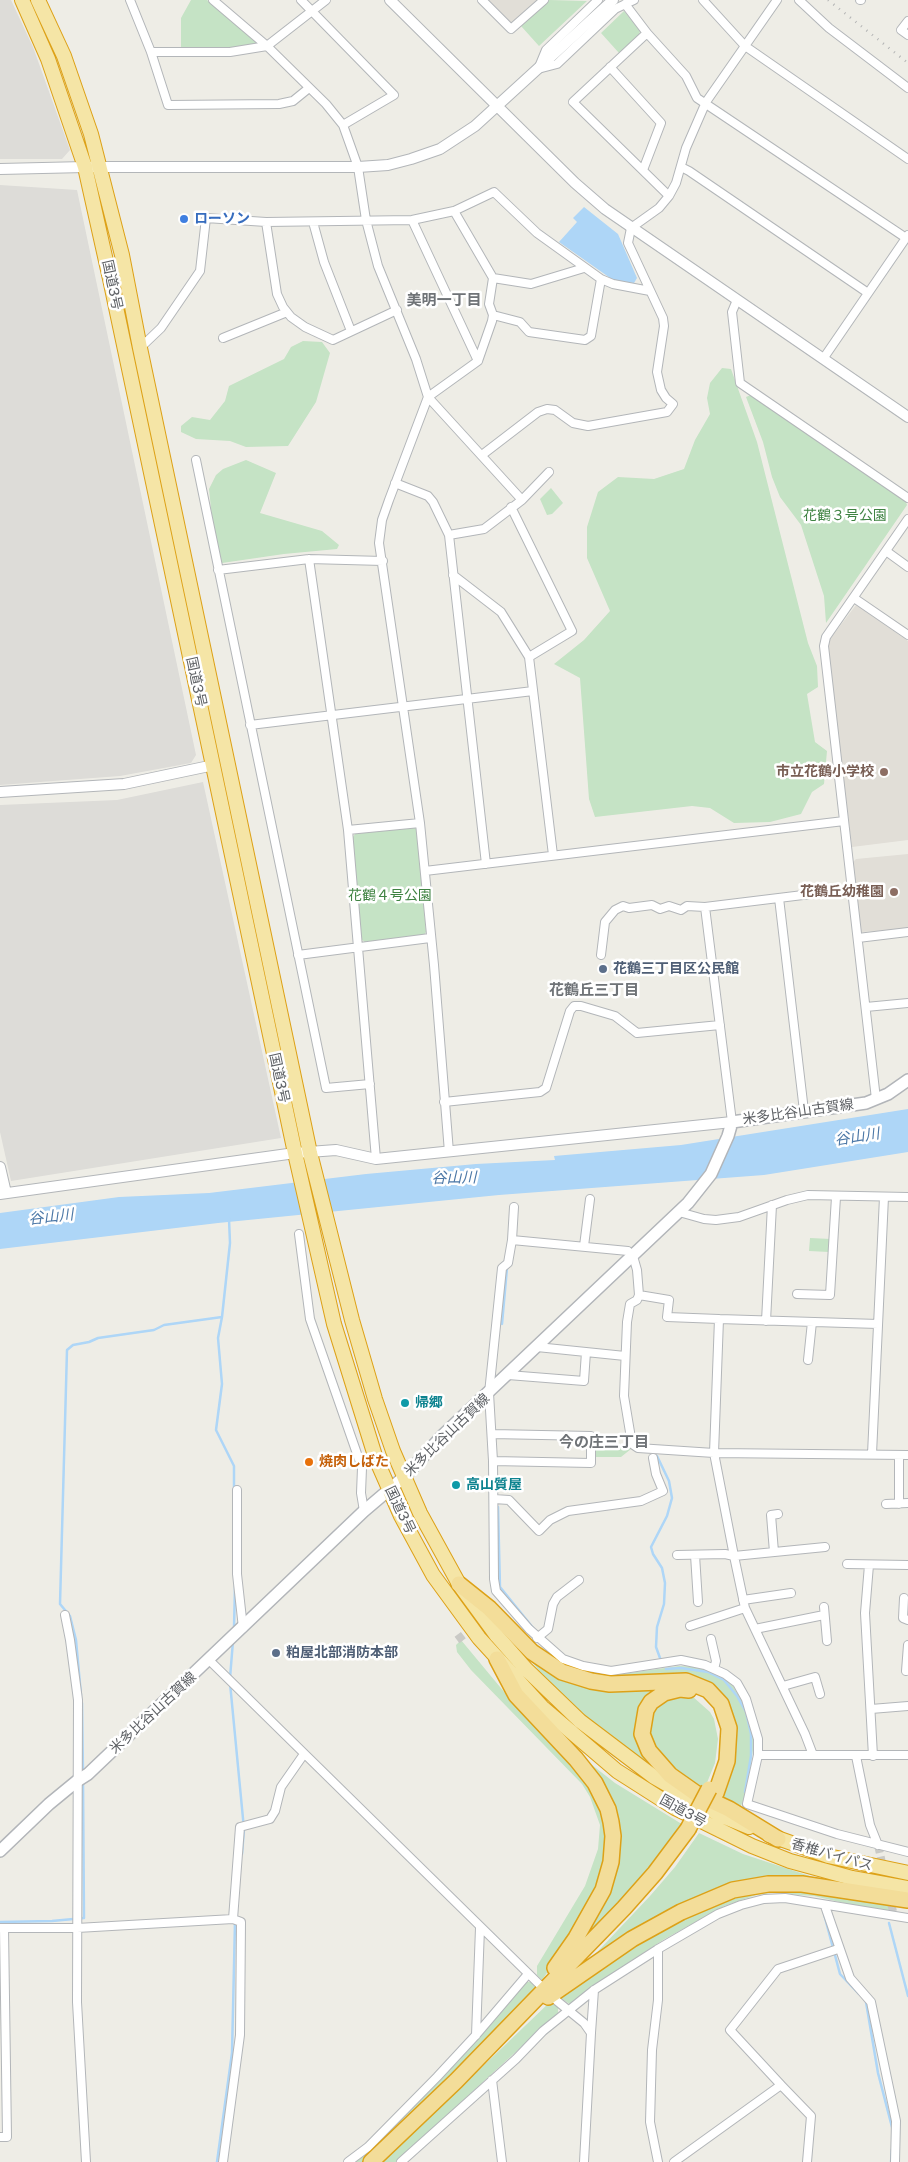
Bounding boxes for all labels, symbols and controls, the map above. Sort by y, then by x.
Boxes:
place label: ローソン [194,211,250,227]
marker: ローソン [178,213,190,225]
street label: 国道3号 [99,258,125,312]
district label: 美明一丁目 [407,291,481,309]
park label: 花鶴３号公園 [803,508,887,524]
street label: 国道3号 [183,655,209,709]
place label: 市立花鶴小学校 [776,764,874,780]
marker: 市立花鶴小学校 [878,766,890,778]
place label: 花鶴丘幼稚園 [800,884,884,900]
marker: 花鶴丘幼稚園 [888,886,900,898]
park label: 花鶴４号公園 [348,888,432,904]
place label: 花鶴三丁目区公民館 [613,961,739,977]
marker: 花鶴三丁目区公民館 [597,963,609,975]
district label: 花鶴丘三丁目 [549,981,639,999]
street label: 国道3号 [266,1051,292,1105]
street label: 米多比谷山古賀線 [741,1096,855,1128]
water label: 谷山川 [833,1125,881,1149]
water label: 谷山川 [431,1169,477,1187]
water label: 谷山川 [28,1206,74,1228]
street label: 米多比谷山古賀線 [401,1390,493,1480]
place label: 帰郷 [415,1395,443,1411]
marker: 帰郷 [399,1397,411,1409]
district label: 今の庄三丁目 [559,1433,649,1451]
place label: 焼肉しばた [319,1454,389,1470]
marker: 焼肉しばた [303,1456,315,1468]
place label: 高山質屋 [466,1477,522,1493]
marker: 高山質屋 [450,1479,462,1491]
street label: 国道3号 [381,1483,419,1537]
place label: 粕屋北部消防本部 [286,1645,398,1661]
marker: 粕屋北部消防本部 [270,1647,282,1659]
street label: 米多比谷山古賀線 [106,1669,200,1757]
street label: 国道3号 [657,1791,709,1831]
street label: 香椎バイパス [789,1835,875,1875]

